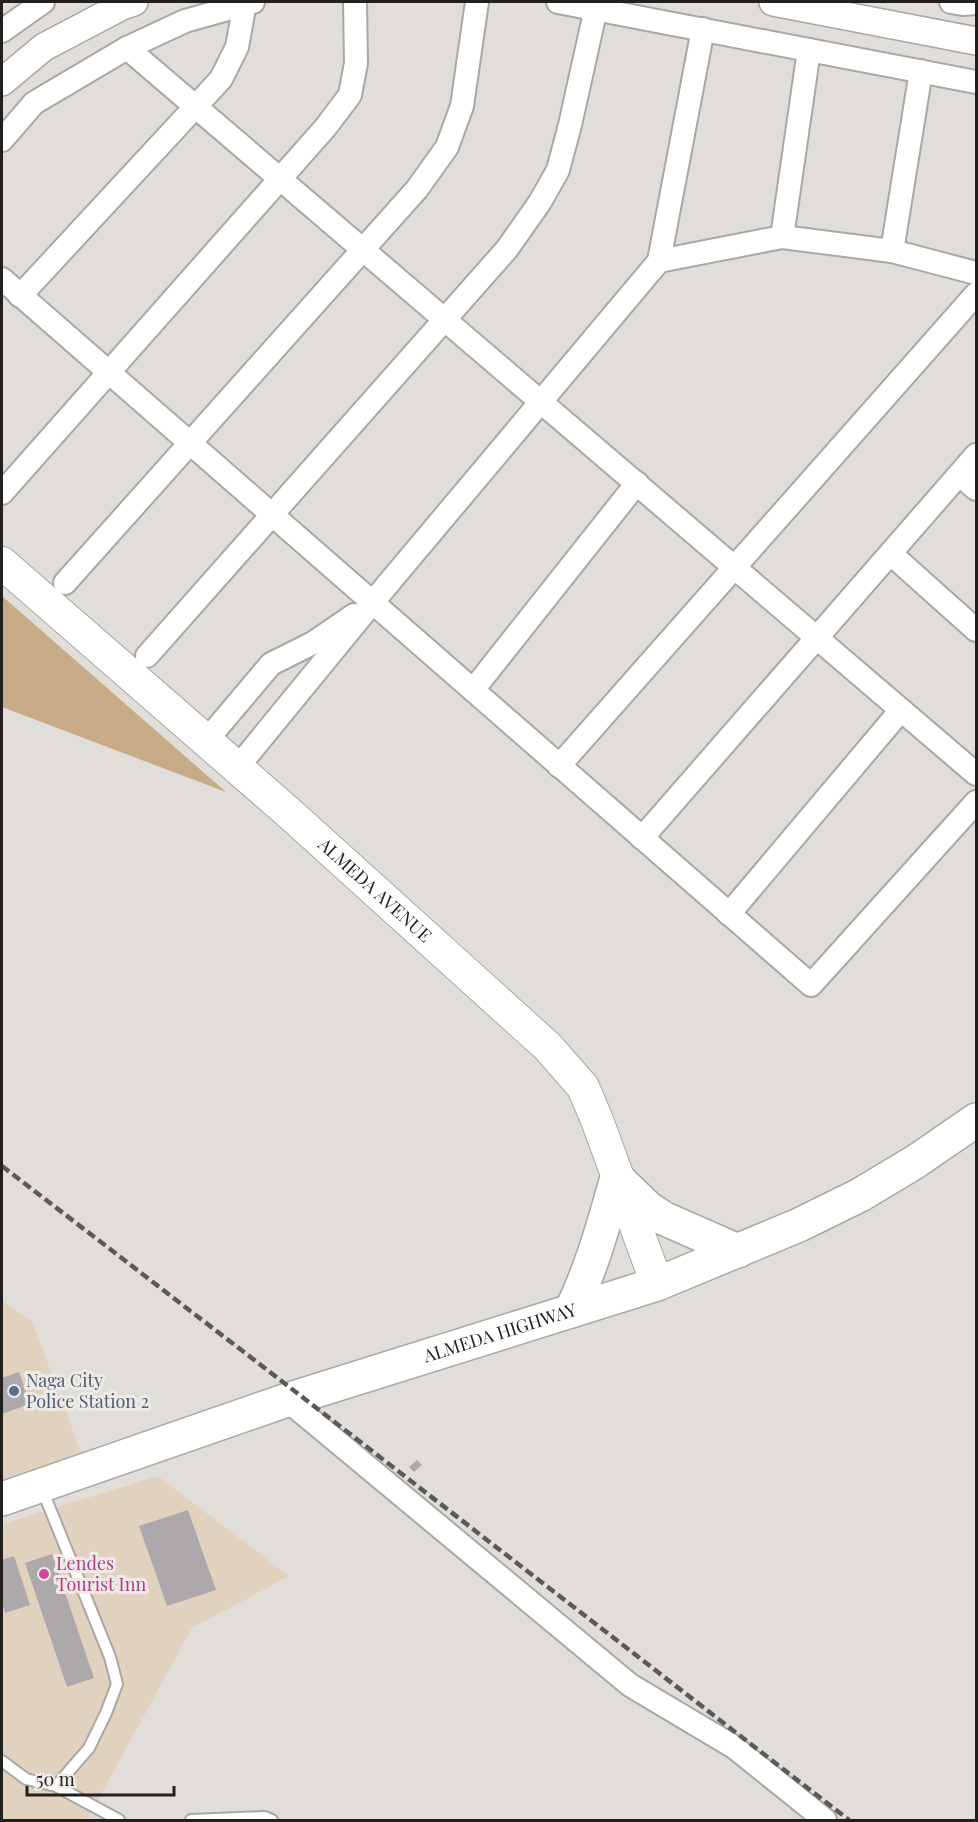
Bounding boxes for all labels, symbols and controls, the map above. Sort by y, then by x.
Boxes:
street label: ALMEDA AVENUE [313,831,437,947]
street label: ALMEDA HIGHWAY [419,1297,580,1368]
place label: Naga City Police Station 2 [26,1368,149,1413]
marker: Naga City Police Station 2 [7,1384,21,1398]
place label: Lendes Tourist Inn [56,1551,146,1596]
marker: Lendes Tourist Inn [37,1567,51,1581]
scale bar [27,1759,174,1797]
text: 50 m [36,1767,75,1791]

